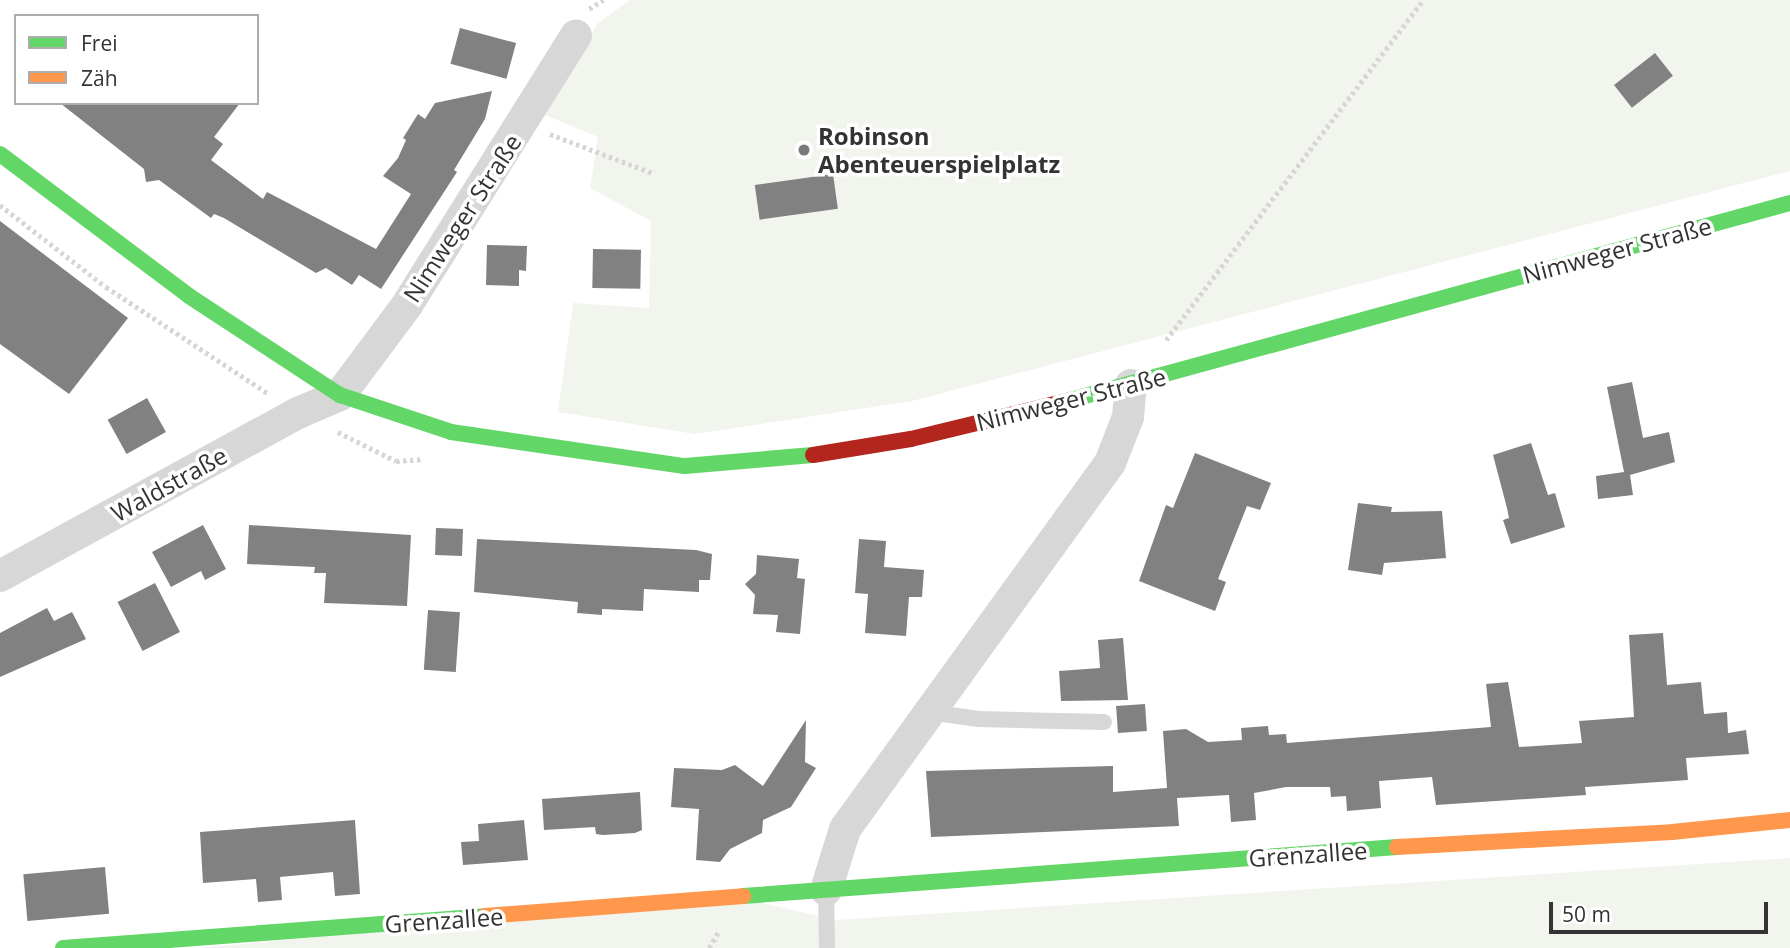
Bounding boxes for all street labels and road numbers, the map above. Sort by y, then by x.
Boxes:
street label: Nimweger Straße [397,129,527,307]
street label: Nimweger Straße [1519,211,1715,289]
street label: Nimweger Straße [973,362,1169,436]
street label: Waldstraße [106,440,232,528]
street label: Grenzallee [1248,835,1368,873]
street label: Grenzallee [384,901,504,939]

